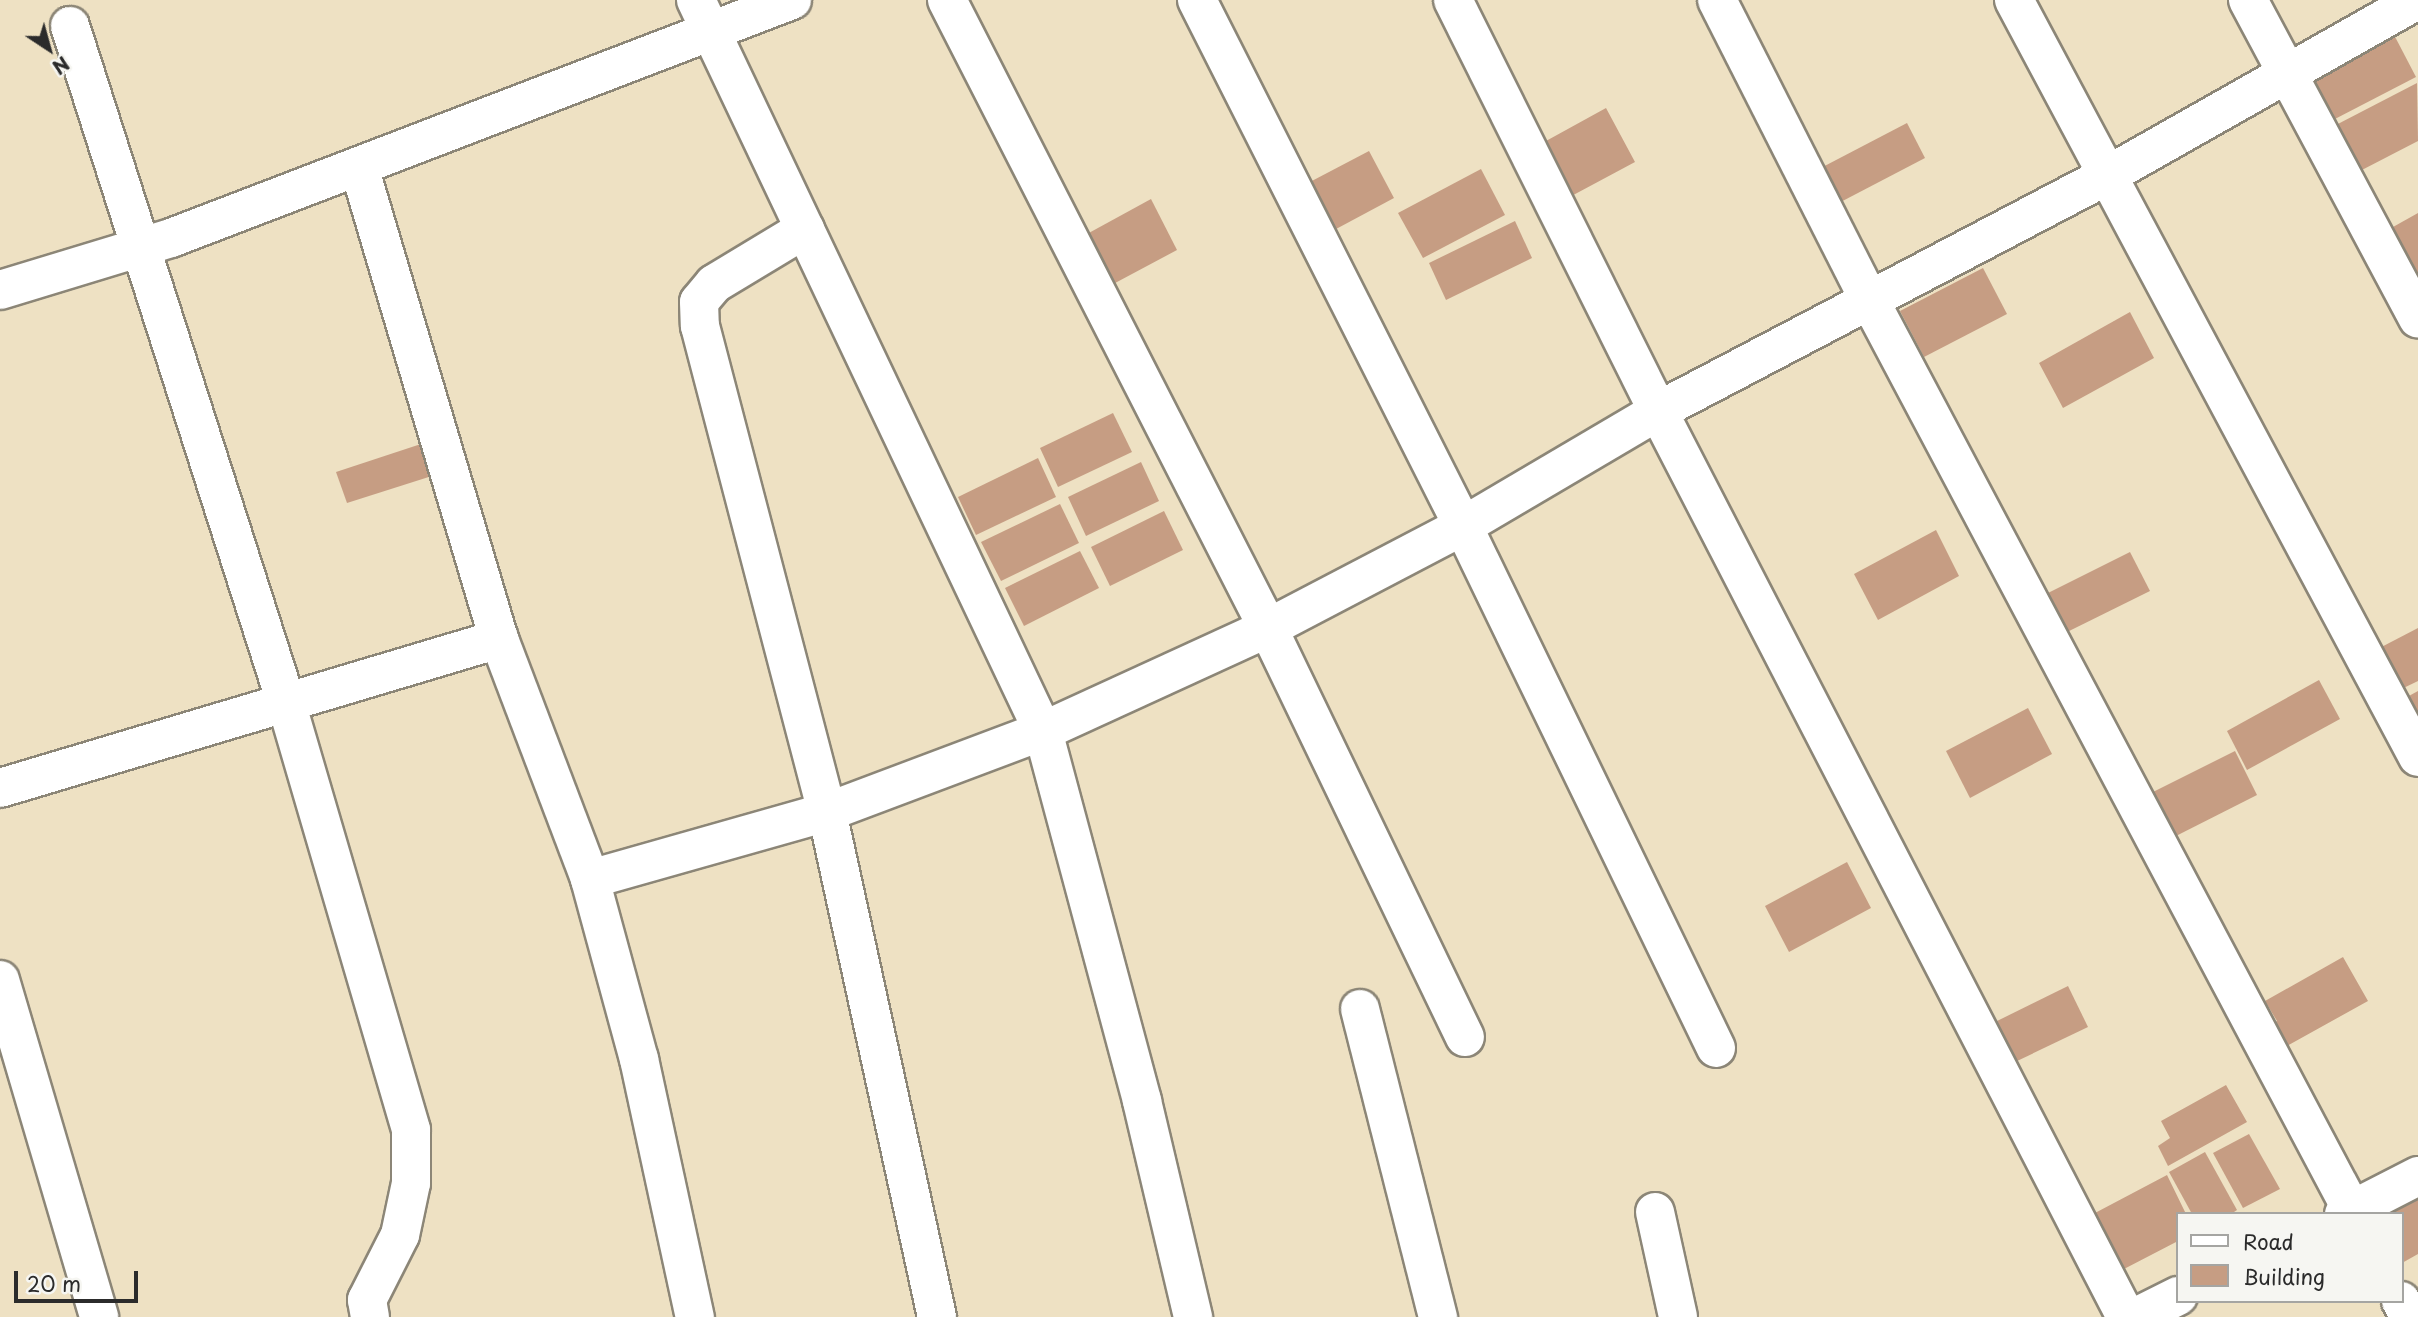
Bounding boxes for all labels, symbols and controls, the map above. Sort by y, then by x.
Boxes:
north arrow [14,14,84,84]
text: N [47,50,76,82]
legend [2176,1212,2404,1303]
text: Road [2243,1225,2294,1257]
scale bar [18,1258,142,1302]
text: Building [2243,1260,2325,1292]
text: 20 m [27,1267,81,1299]

